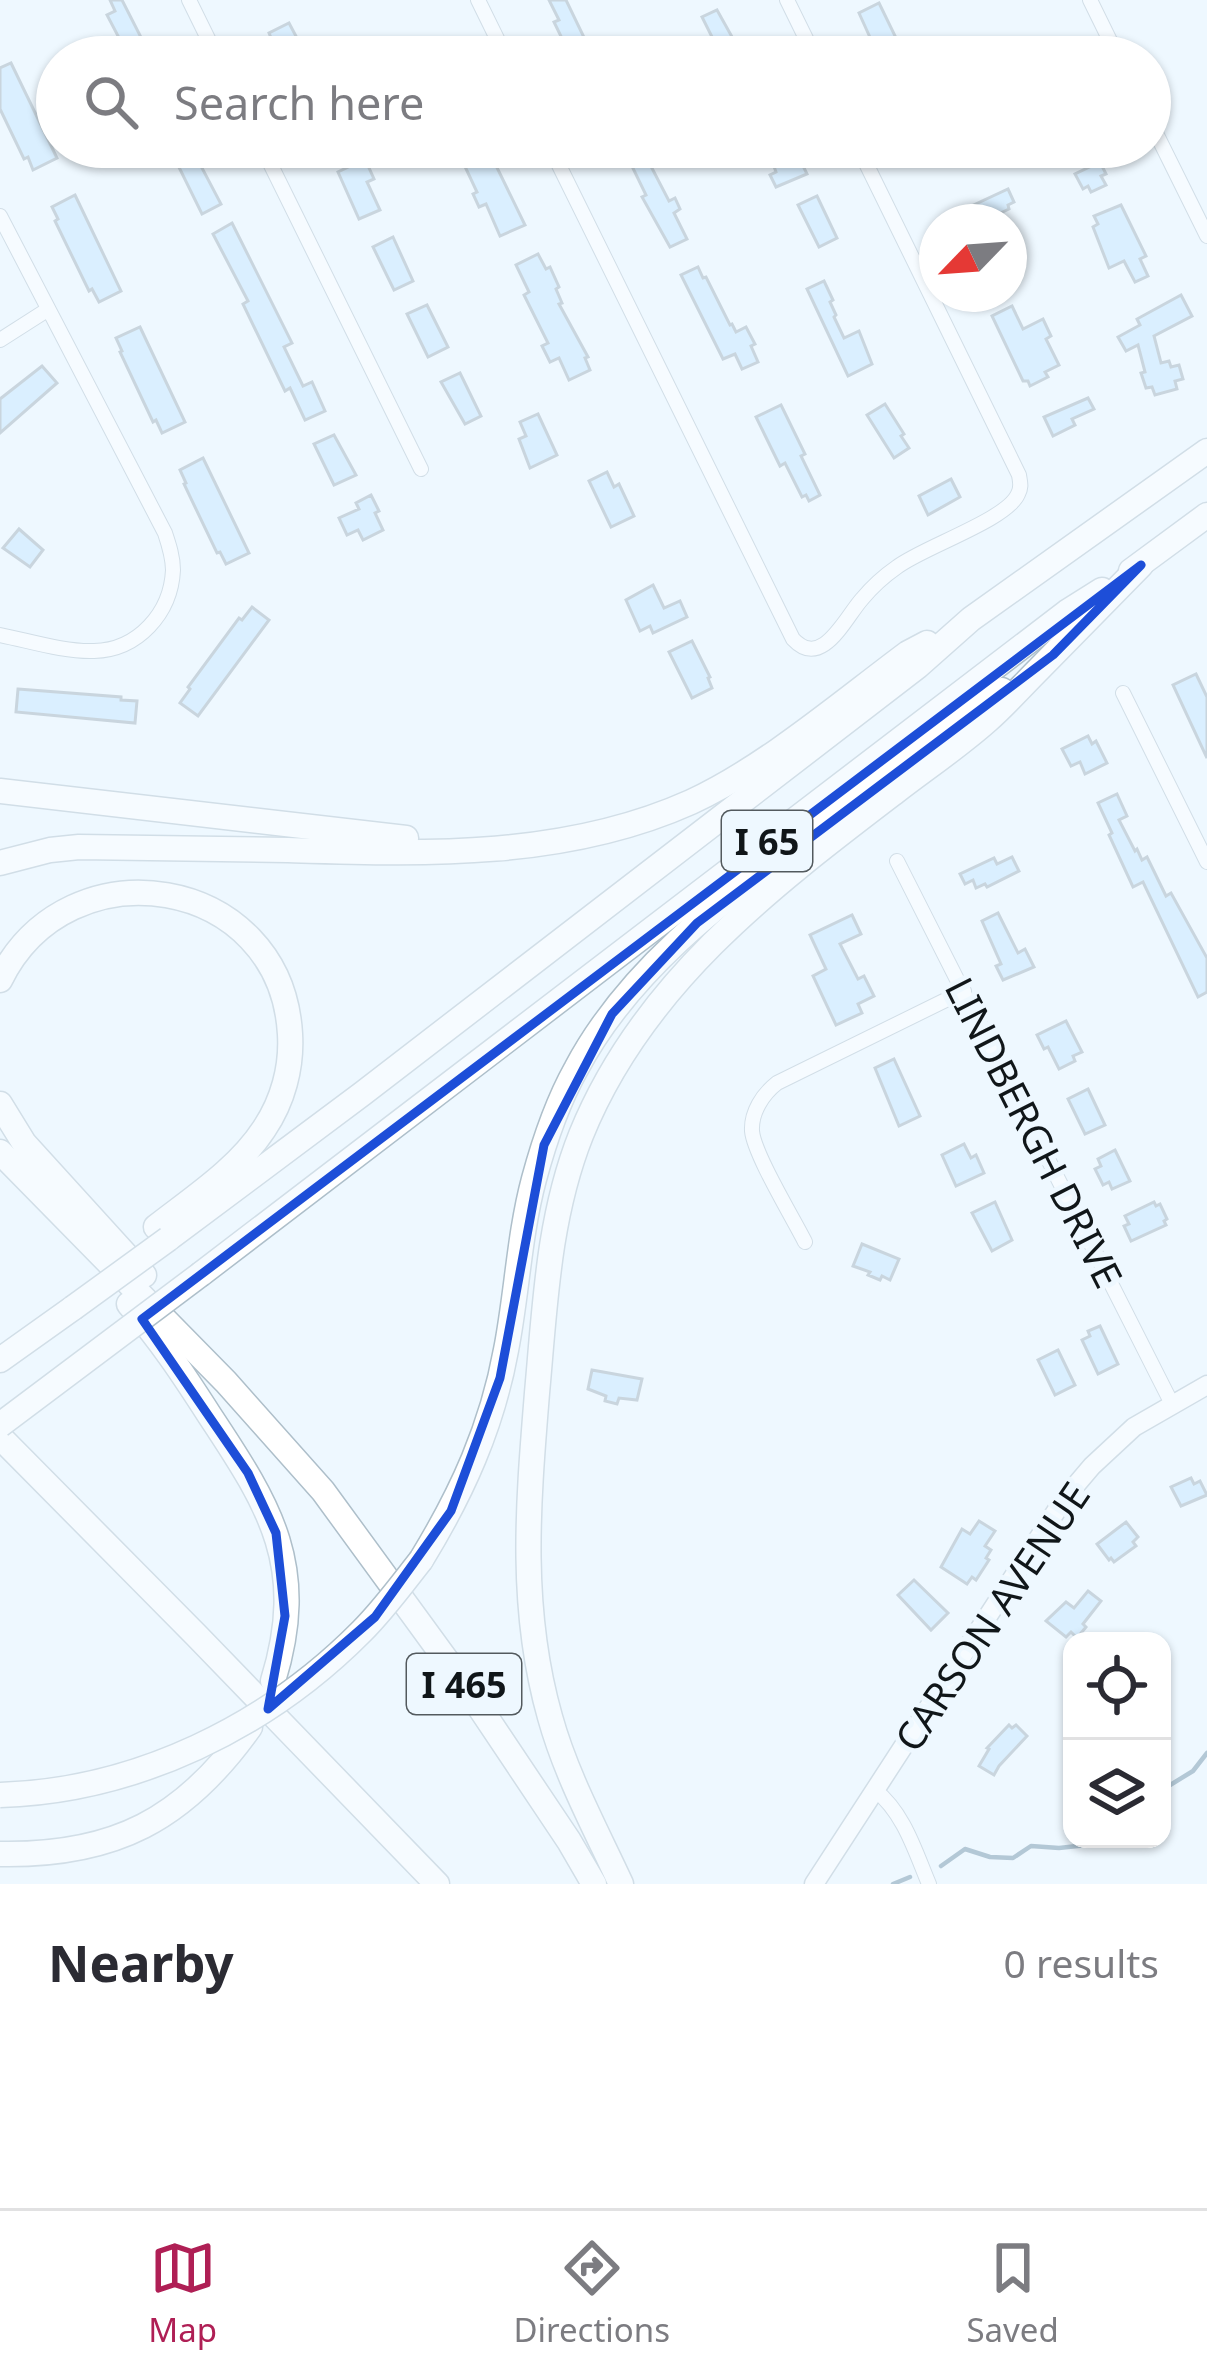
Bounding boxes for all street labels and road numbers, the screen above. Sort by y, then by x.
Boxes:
road number: I 65 [722,811,812,871]
street label: LINDBERGH DRIVE [934,968,1136,1296]
street label: CARSON AVENUE [881,1471,1101,1761]
road number: I 465 [407,1654,521,1714]

